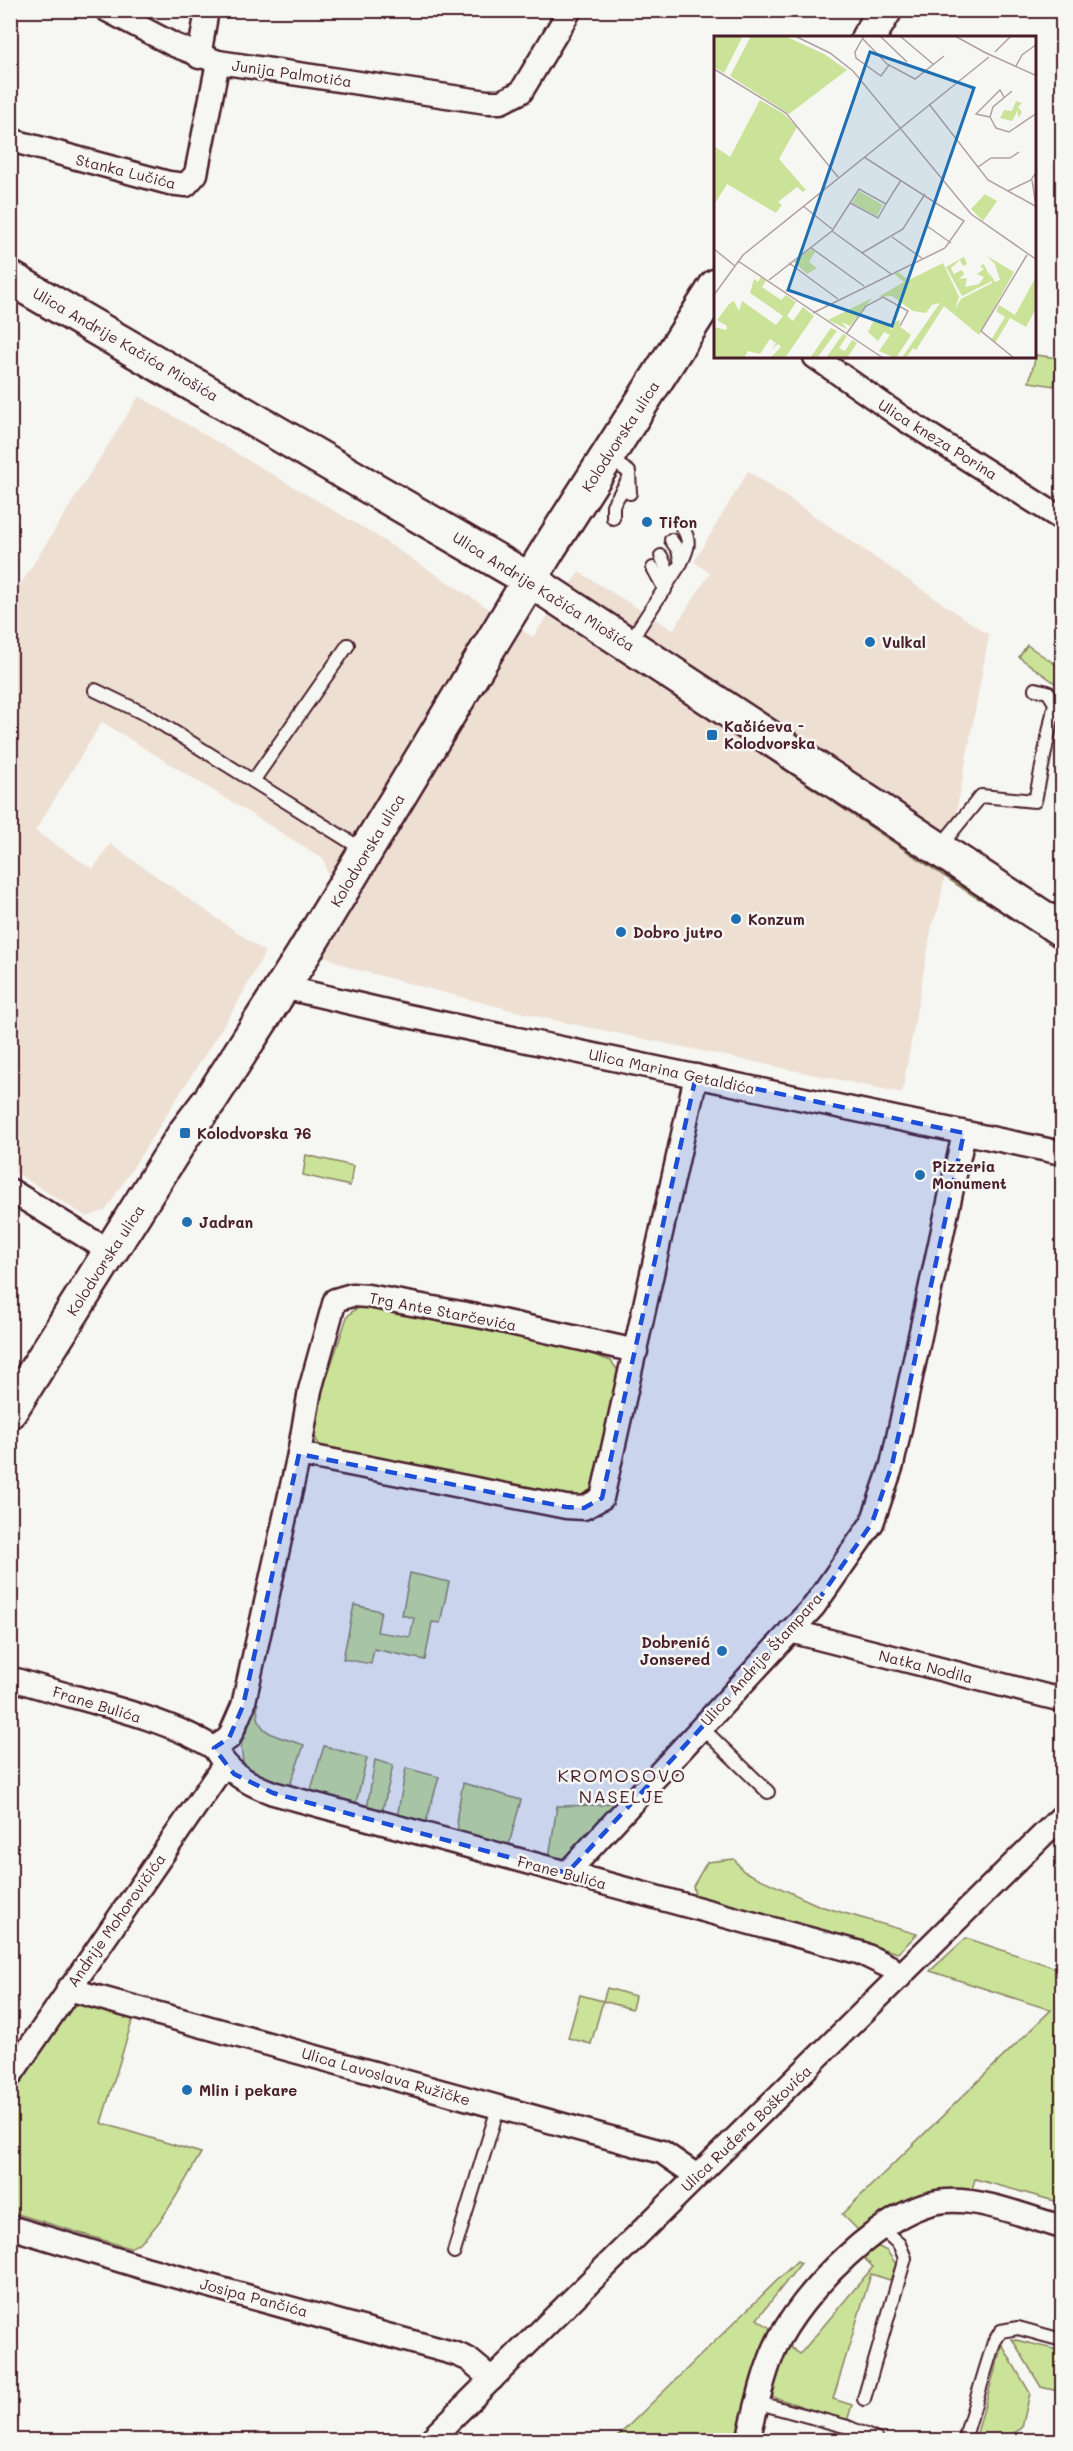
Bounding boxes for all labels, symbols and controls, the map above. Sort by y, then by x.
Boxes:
inset map [714,36,1037,358]
street label: Junija Palmotića [231,55,353,91]
street label: Stanka Lučića [74,149,178,193]
street label: Ulica Andrije Kačića Miošića [30,283,222,405]
street label: Kolodvorska ulica [577,377,663,495]
street label: Ulica kneza Porina [875,394,1001,484]
place label: Tifon [659,512,697,532]
marker: Tifon [640,515,654,529]
street label: Ulica Andrije Kačića Miošića [449,527,639,655]
place label: Vulkal [882,632,926,652]
marker: Vulkal [863,635,877,649]
place label: Kačićeva - Kolodvorska [724,716,816,753]
marker: Kačićeva - Kolodvorska [705,728,719,742]
street label: Kolodvorska ulica [325,790,409,910]
place label: Konzum [748,909,805,929]
marker: Konzum [729,912,743,926]
place label: Dobro jutro [633,922,723,942]
marker: Dobro jutro [614,925,628,939]
street label: Ulica Marina Getaldića [587,1044,757,1098]
place label: Kolodvorska 76 [197,1123,311,1143]
marker: Kolodvorska 76 [178,1126,192,1140]
place label: Pizzeria Monument [932,1156,1007,1193]
marker: Pizzeria Monument [913,1168,927,1182]
street label: Kolodvorska ulica [62,1201,148,1319]
place label: Jadran [199,1212,253,1232]
marker: Jadran [180,1215,194,1229]
street label: Trg Ante Starčevića [368,1287,518,1335]
street label: Ulica Andrije Štampara [696,1588,826,1730]
place label: Dobrenić Jonsered [640,1632,710,1669]
marker: Dobrenić Jonsered [715,1644,729,1658]
street label: Natka Nodila [877,1645,975,1687]
street label: Frane Bulića [50,1681,144,1727]
district label: KROMOSOVO NASELJE [557,1763,687,1808]
street label: Andrije Mohorovičića [62,1849,170,1991]
street label: Frane Bulića [515,1850,609,1894]
street label: Ulica Lavoslava Ružičke [299,2042,473,2110]
street label: Ulica Ruđera Boškovića [676,2060,816,2196]
place label: Mlin i pekare [199,2080,297,2100]
marker: Mlin i pekare [180,2083,194,2097]
street label: Josipa Pančića [198,2273,310,2321]

